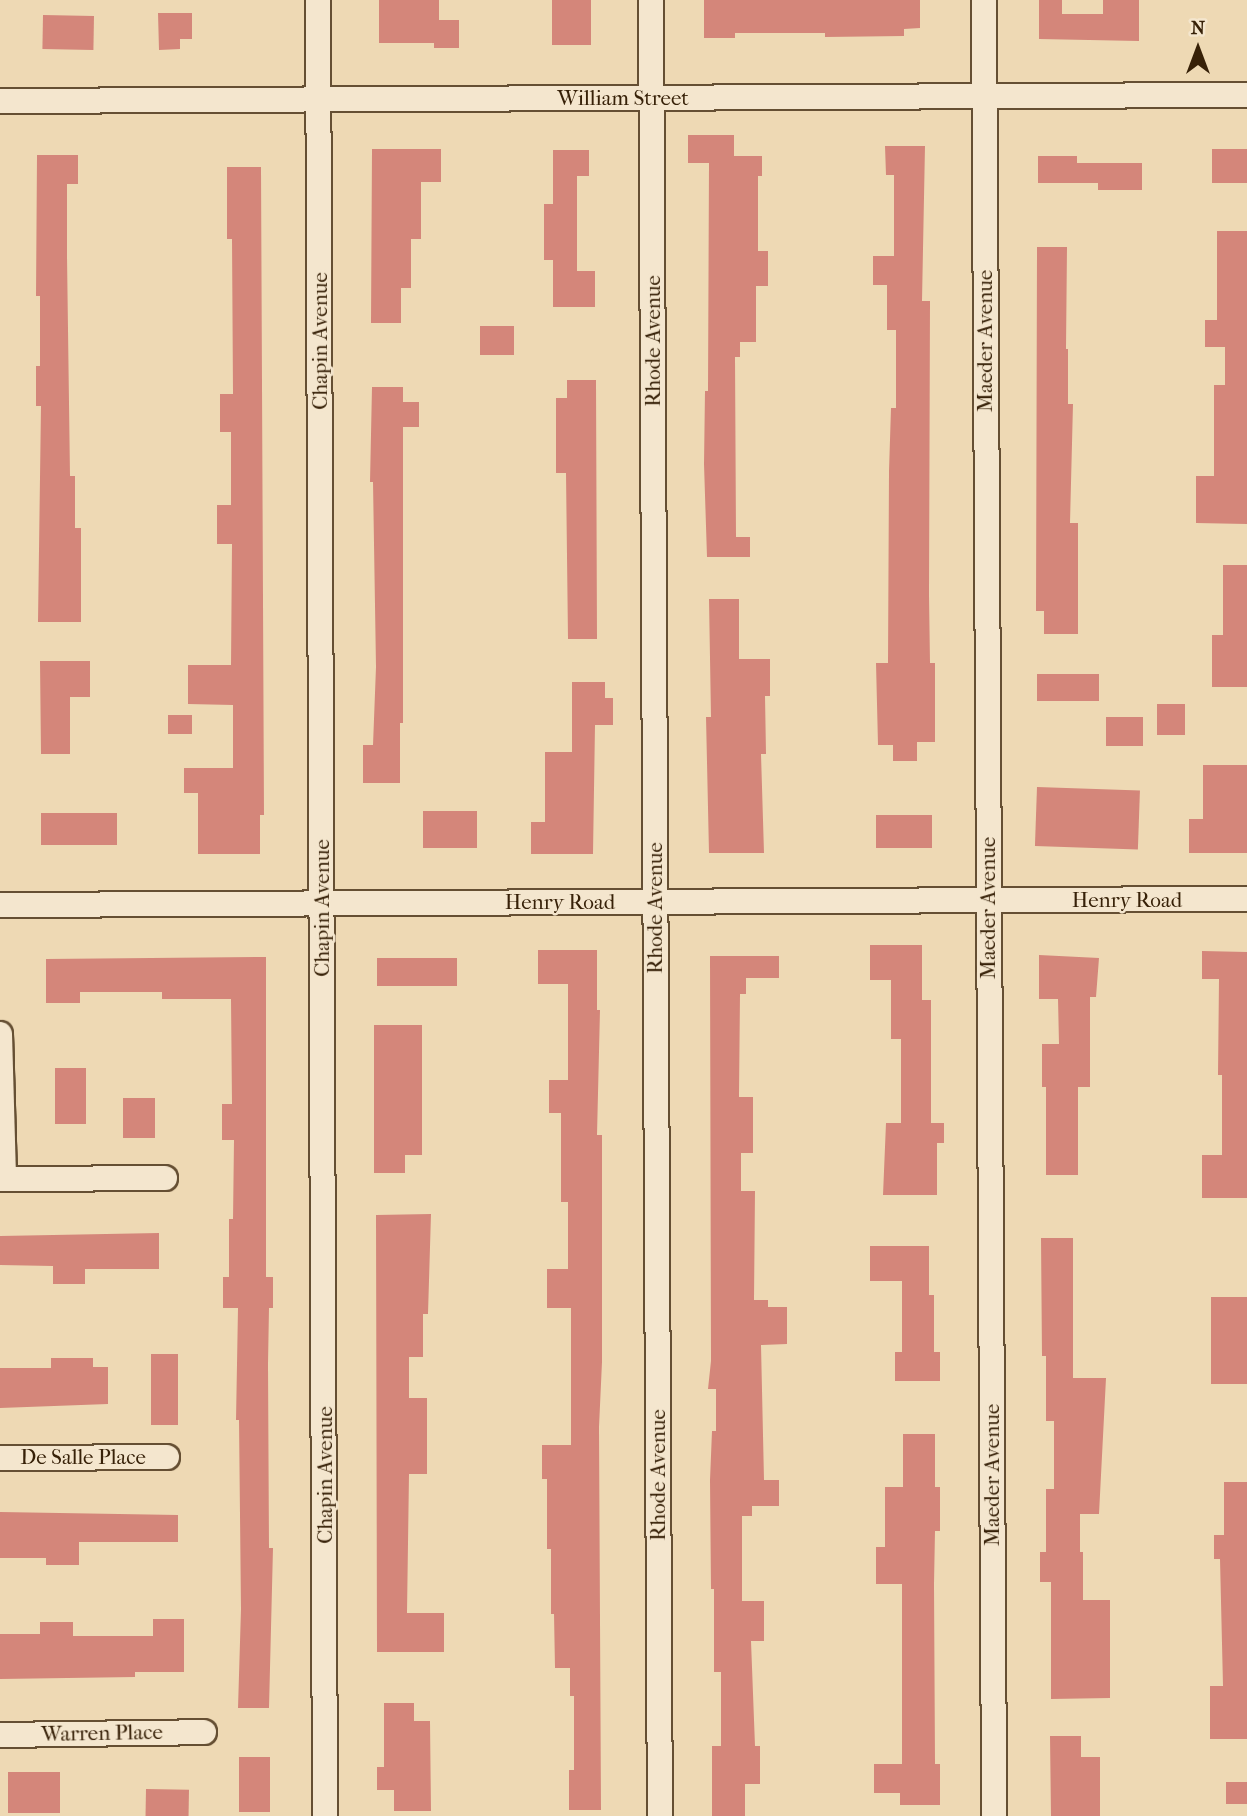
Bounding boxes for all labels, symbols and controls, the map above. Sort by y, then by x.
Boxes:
north arrow [1163,14,1233,84]
text: N [1191,17,1205,39]
street label: William Street [557,85,689,111]
street label: Maeder Avenue [972,270,998,412]
street label: Chapin Avenue [307,272,333,410]
street label: Rhode Avenue [640,275,666,407]
street label: Maeder Avenue [975,837,1001,979]
street label: Chapin Avenue [309,839,335,977]
street label: Rhode Avenue [642,842,668,974]
street label: Henry Road [1072,887,1182,913]
street label: Henry Road [505,889,615,915]
street label: Maeder Avenue [979,1404,1005,1546]
street label: Chapin Avenue [312,1406,338,1544]
street label: Rhode Avenue [645,1409,671,1541]
street label: De Salle Place [20,1444,146,1470]
street label: Warren Place [41,1719,163,1747]

